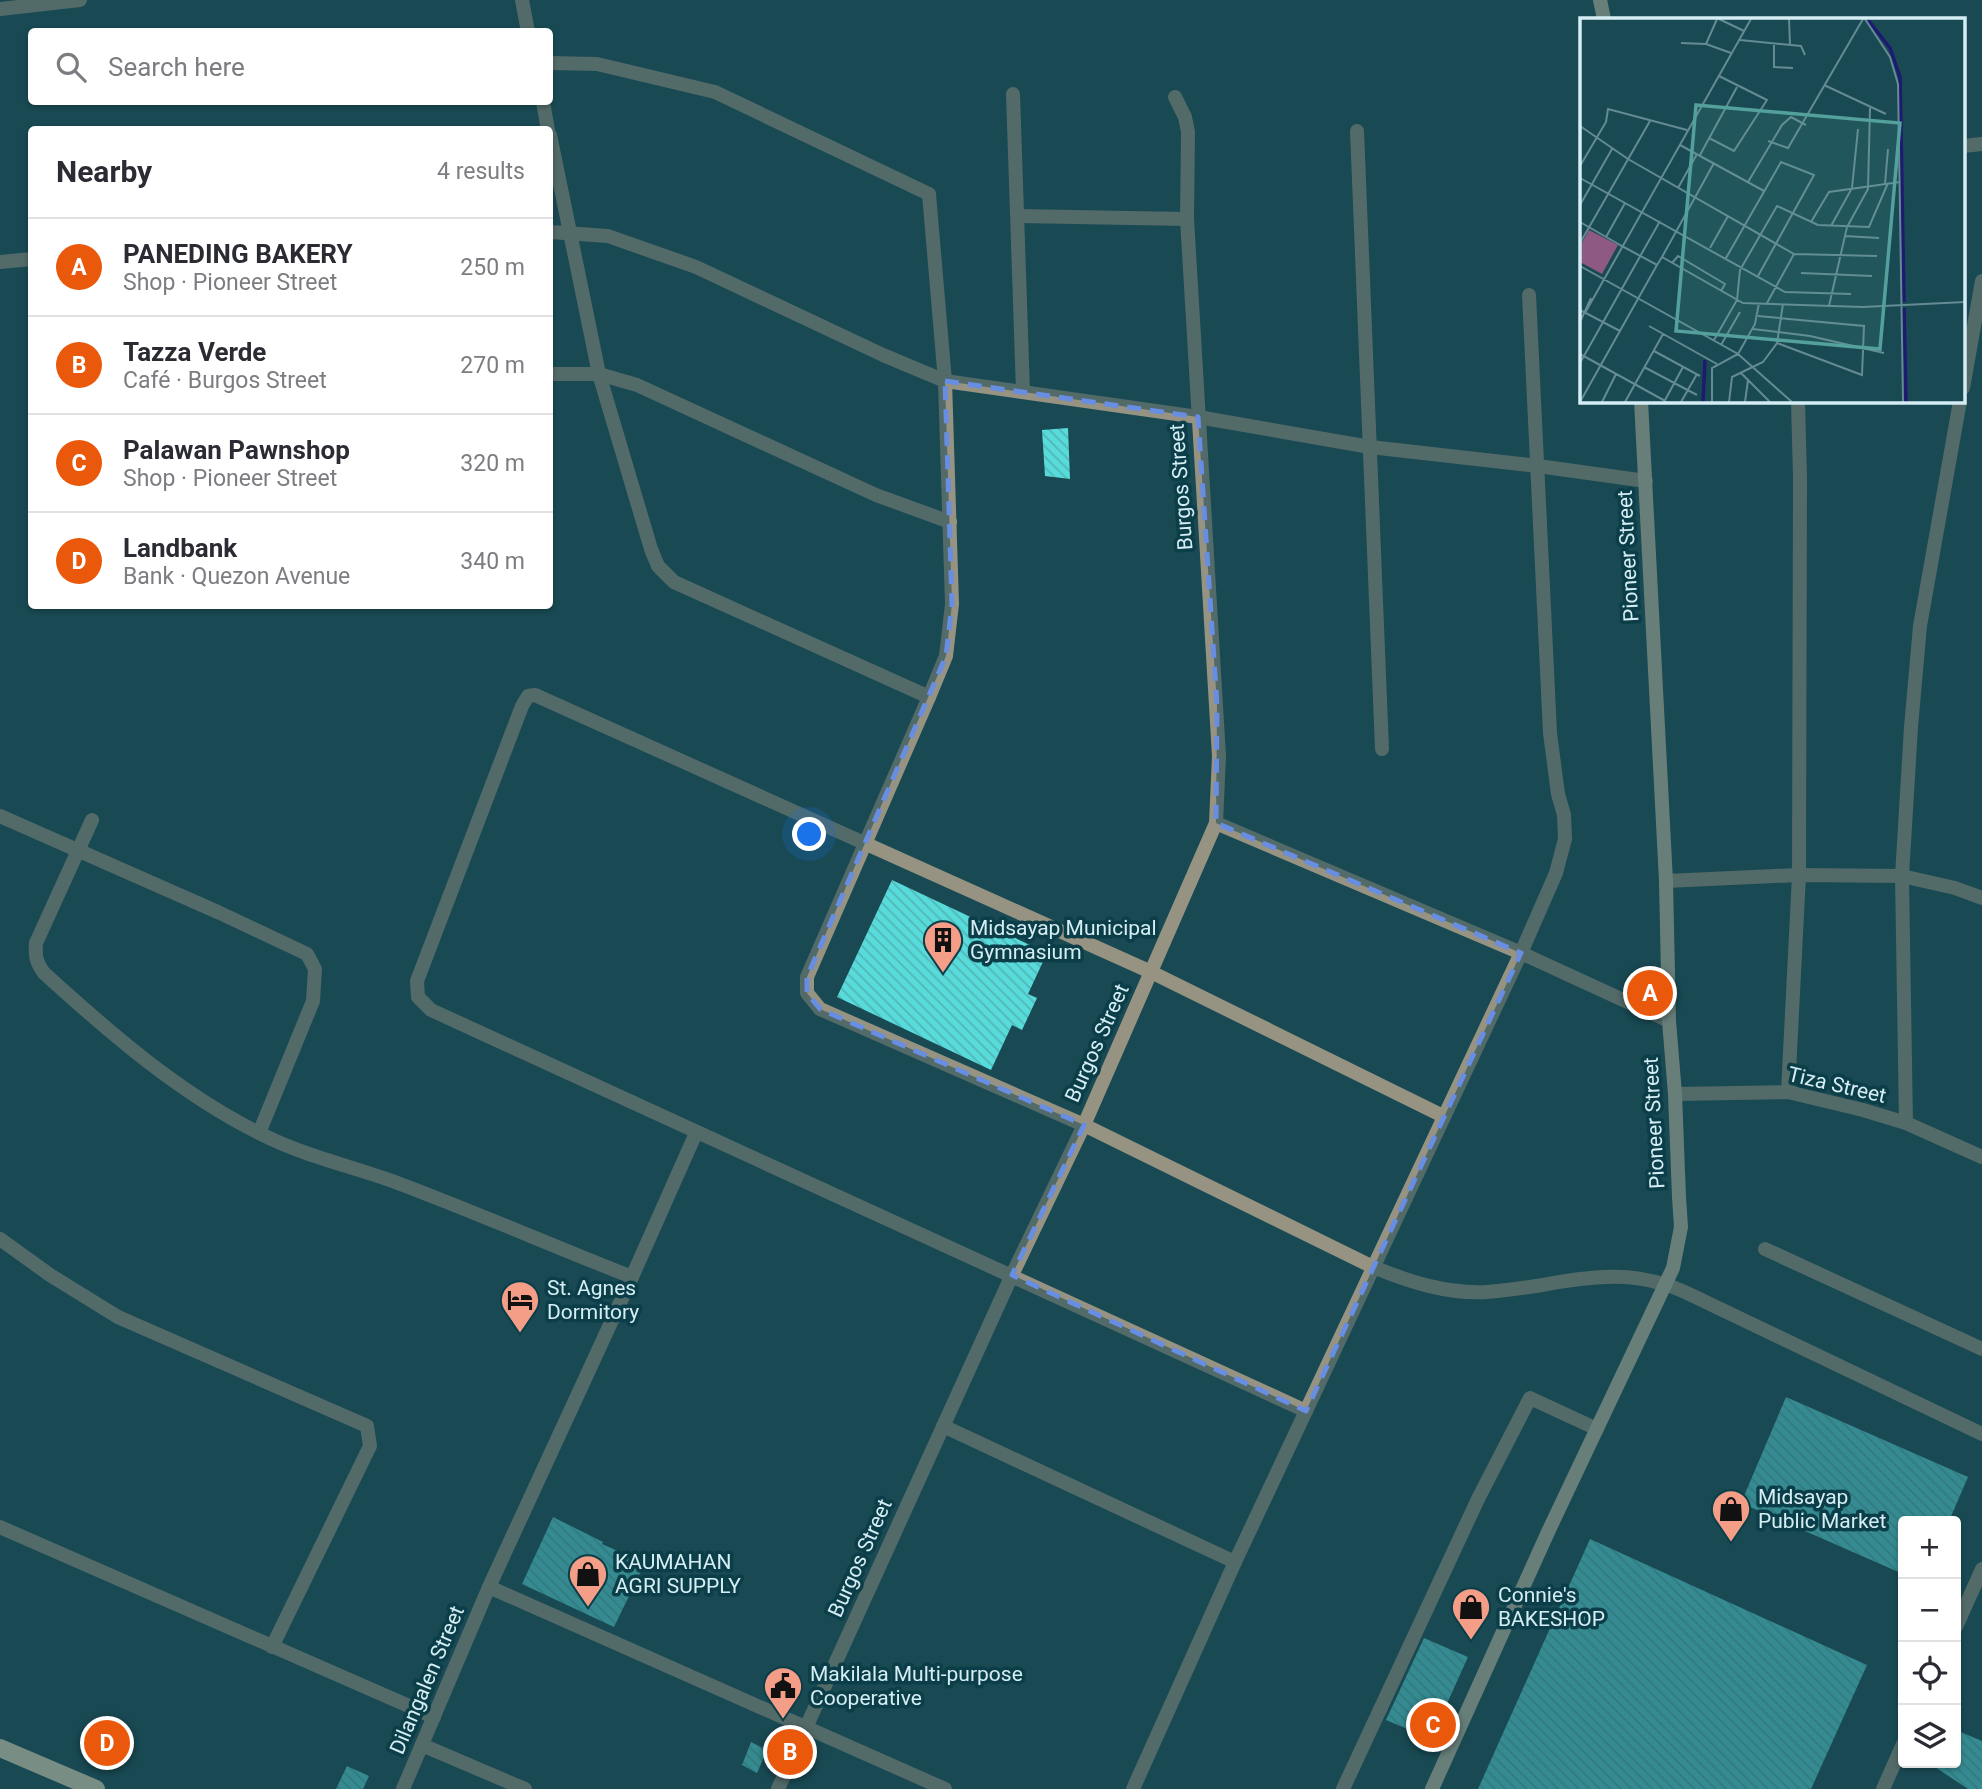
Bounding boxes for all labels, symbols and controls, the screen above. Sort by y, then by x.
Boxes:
inset map [1580,18,1965,402]
search box [28,28,553,105]
icon: search [52,48,90,86]
text: Search here [108,52,245,82]
text: Nearby [56,154,152,189]
text: 4 results [437,158,525,185]
text: PANEDING BAKERY [123,239,353,269]
text: A [71,254,87,281]
text: 250 m [460,254,525,281]
text: Shop · Pioneer Street [123,269,337,296]
text: Tazza Verde [123,337,266,367]
text: B [72,352,86,379]
text: 270 m [460,352,525,379]
text: Café · Burgos Street [123,367,327,394]
street label: Burgos Street [1165,423,1197,551]
text: Palawan Pawnshop [123,435,350,465]
text: C [71,450,87,477]
text: 320 m [460,450,525,477]
text: Shop · Pioneer Street [123,465,337,492]
street label: Pioneer Street [1613,489,1643,623]
text: Landbank [123,533,237,563]
text: D [72,548,86,575]
text: 340 m [460,548,525,575]
text: Bank · Quezon Avenue [123,563,350,590]
your location [792,817,826,851]
place label: Midsayap Municipal Gymnasium [970,916,1157,964]
building icon: Midsayap Municipal Gymnasium [922,919,964,974]
pin: A [1627,967,1673,1019]
street label: Burgos Street [1060,980,1134,1106]
street label: Pioneer Street [1639,1056,1669,1190]
street label: Tiza Street [1786,1062,1889,1108]
place label: St. Agnes Dormitory [547,1276,639,1324]
hotel icon: St. Agnes Dormitory [499,1279,541,1334]
place label: Midsayap Public Market [1758,1485,1886,1533]
shop icon: Midsayap Public Market [1710,1488,1752,1543]
street label: Burgos Street [823,1495,897,1621]
map controls [1898,1516,1961,1768]
button: + [1898,1516,1961,1579]
place label: KAUMAHAN AGRI SUPPLY [615,1550,741,1598]
shop icon: KAUMAHAN AGRI SUPPLY [567,1553,609,1608]
button: − [1898,1579,1961,1642]
place label: Connie's BAKESHOP [1498,1583,1605,1631]
shop icon: Connie's BAKESHOP [1450,1586,1492,1641]
street label: Dilangalen Street [385,1602,469,1758]
button: locate [1898,1642,1961,1705]
place label: Makilala Multi-purpose Cooperative [810,1662,1023,1710]
public building icon: Makilala Multi-purpose Cooperative [762,1665,804,1720]
pin: C [1410,1699,1456,1751]
button: layers [1898,1705,1961,1768]
pin: D [84,1717,130,1769]
pin: B [767,1726,813,1778]

